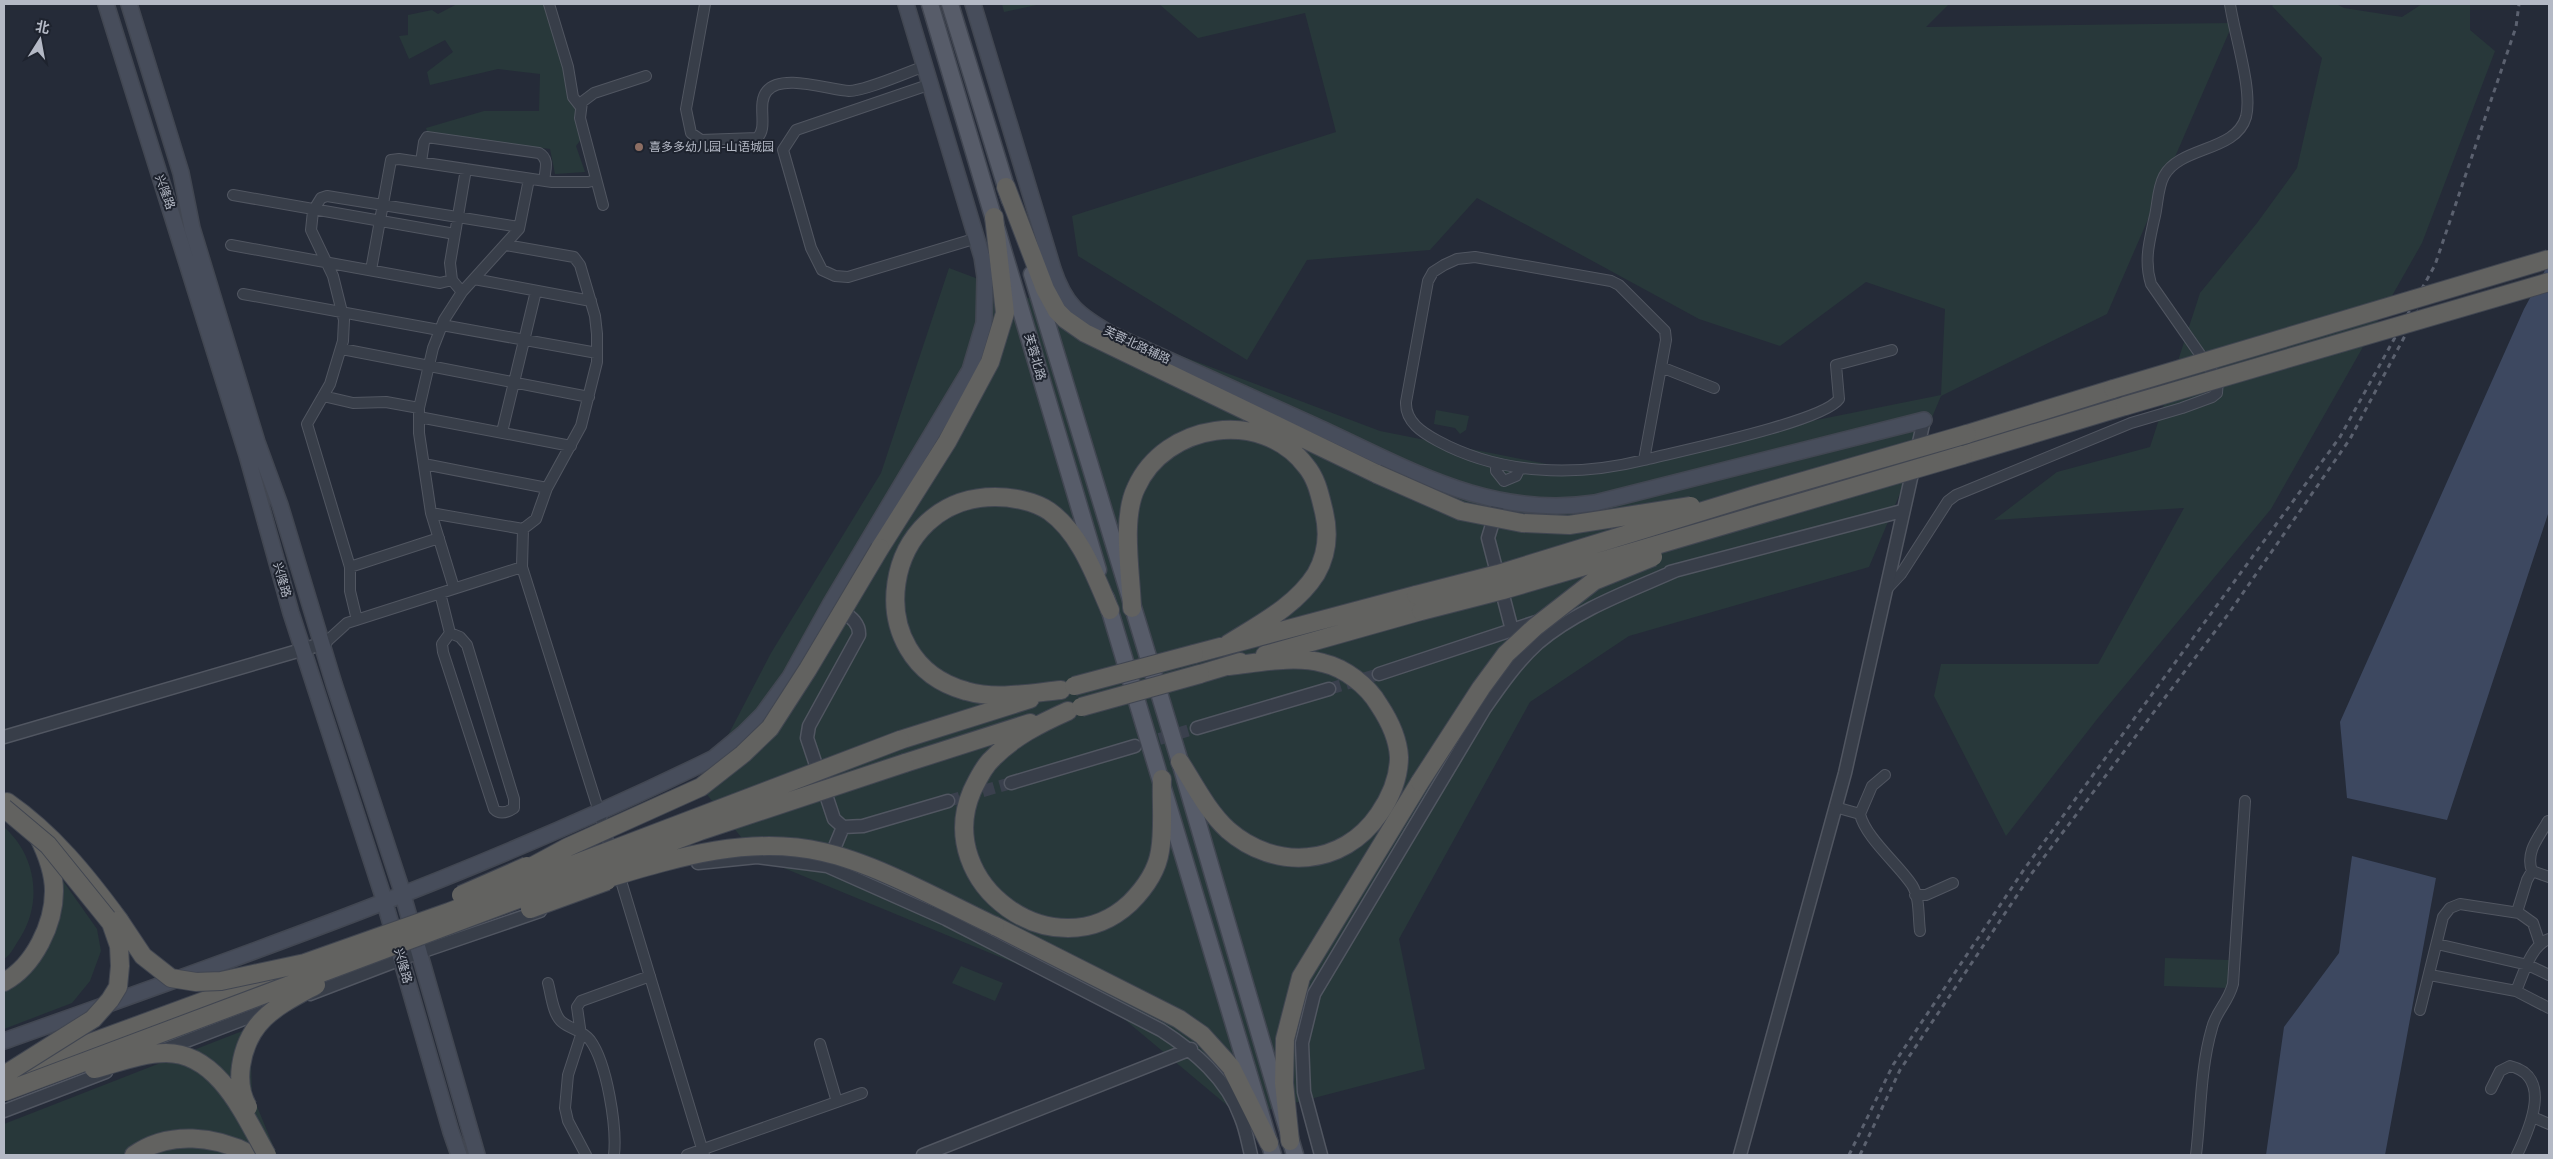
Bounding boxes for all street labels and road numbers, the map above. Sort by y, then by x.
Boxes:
street label: 兴隆路 [152,173,178,211]
street label: 芙蓉北路辅路 [1101,323,1173,367]
street label: 芙蓉北路 [1022,332,1048,382]
street label: 兴隆路 [270,561,294,599]
street label: 兴隆路 [391,947,415,985]

